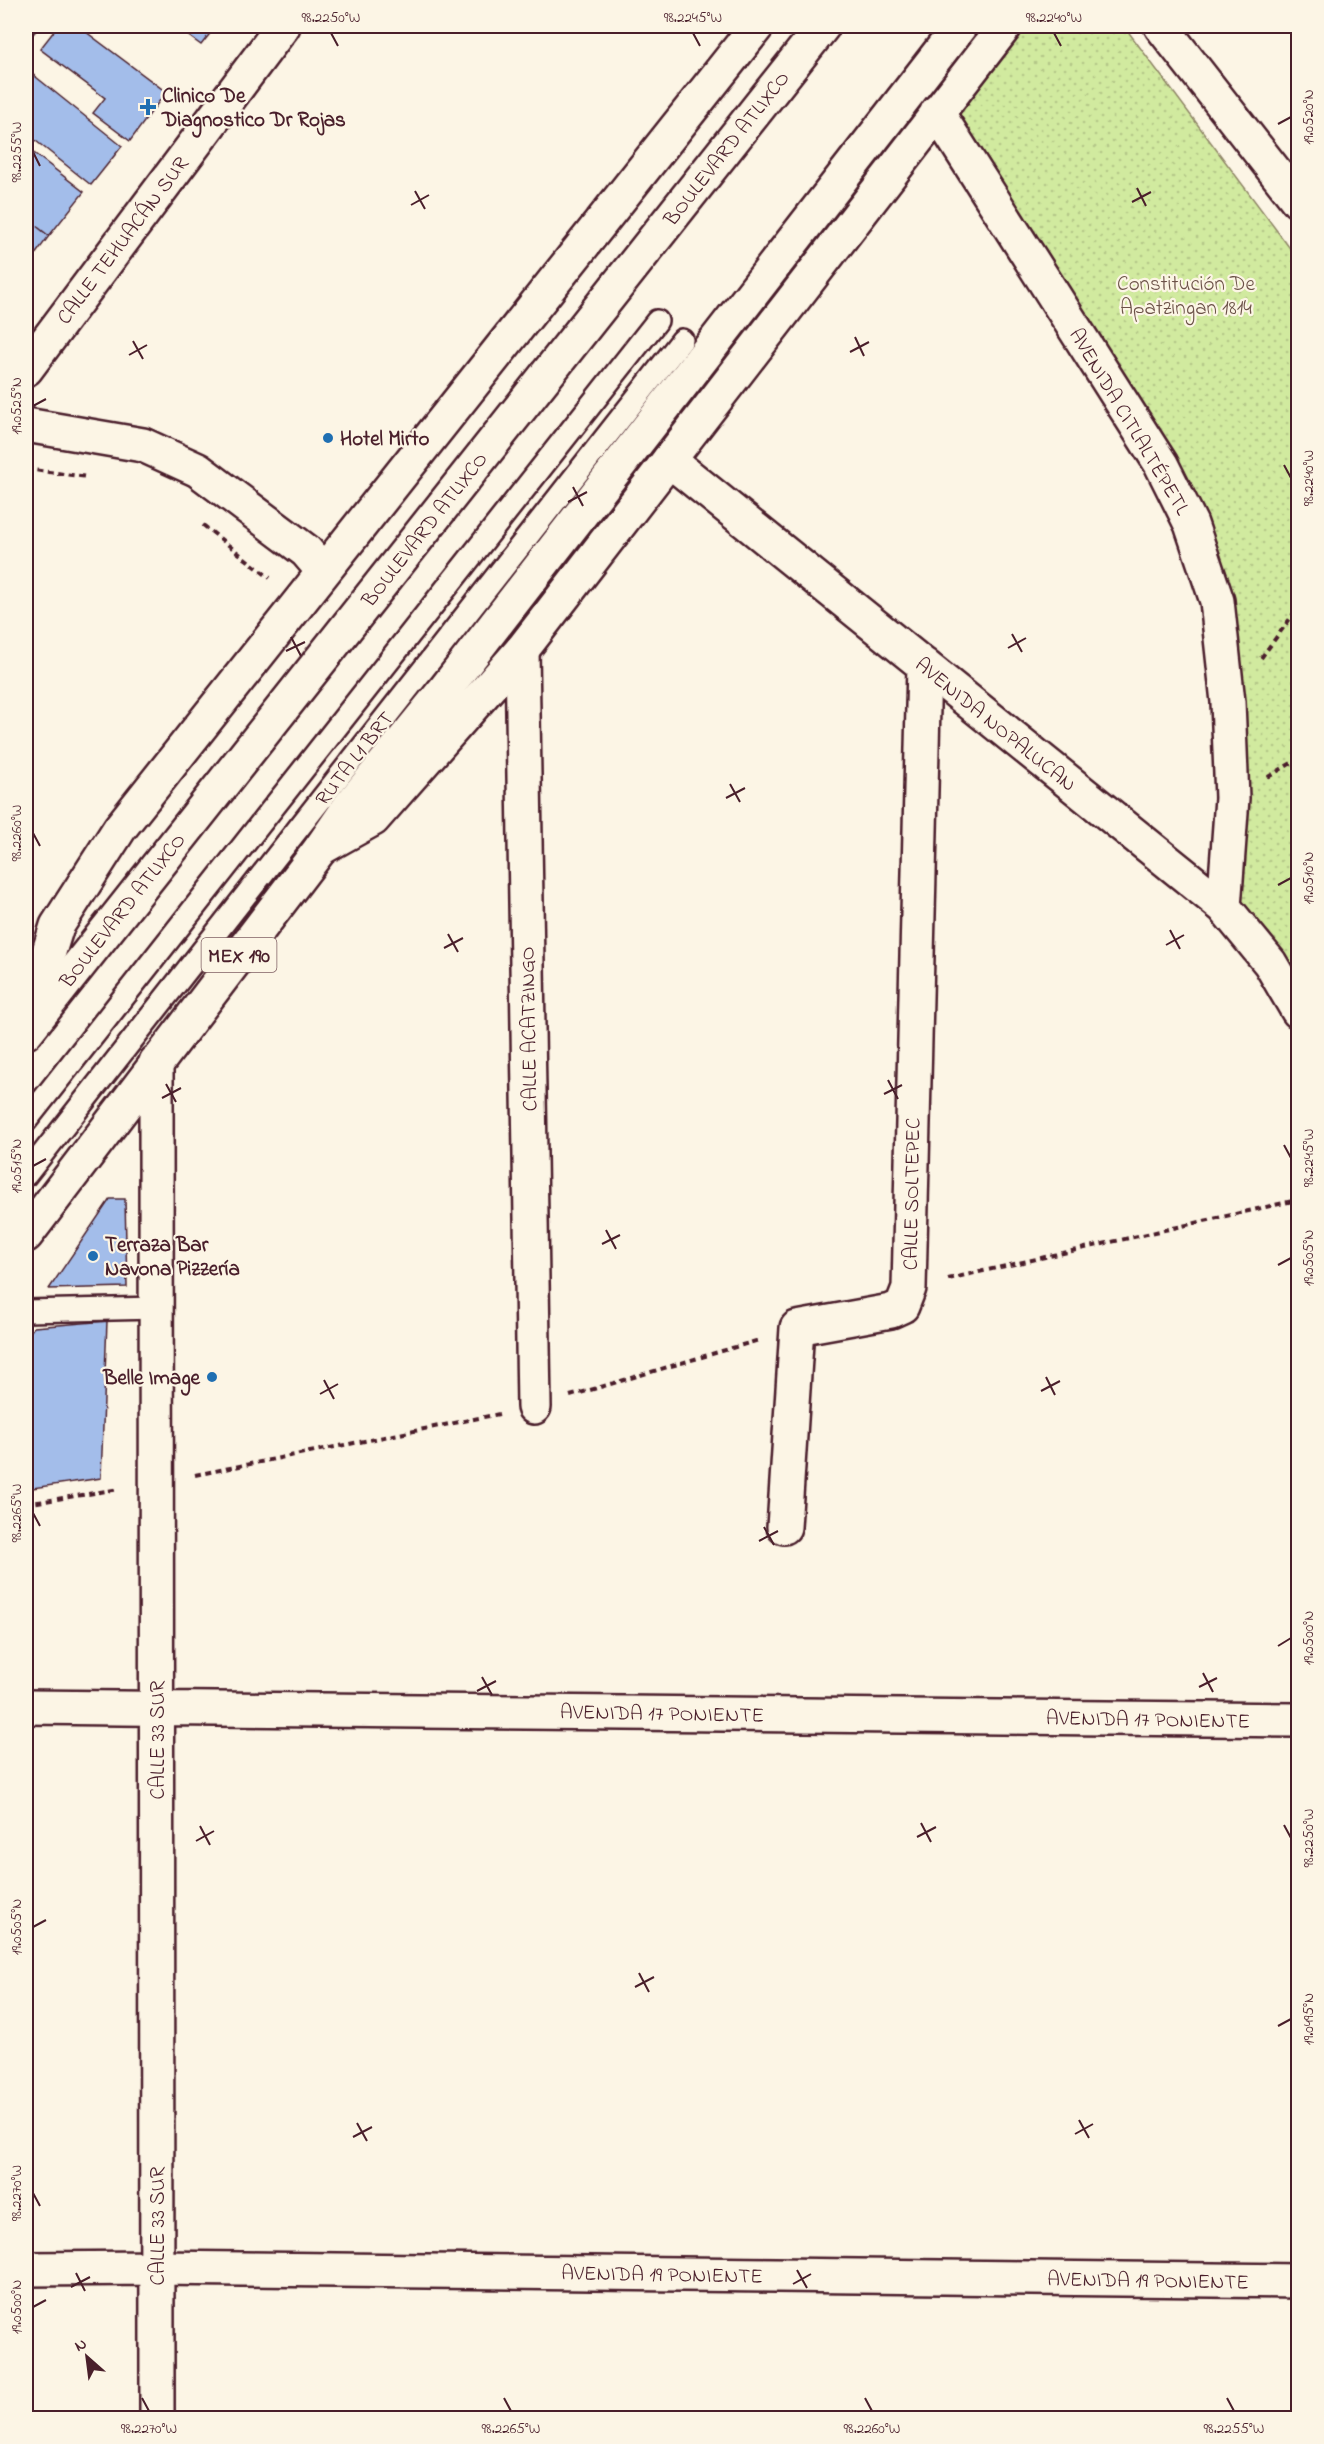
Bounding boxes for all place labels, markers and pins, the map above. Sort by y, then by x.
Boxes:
place label: Clinico De Diagnostico Dr Rojas [161,82,346,138]
marker: Clinico De Diagnostico Dr Rojas [139,98,157,116]
place label: Hotel Mirto [340,425,429,455]
marker: Hotel Mirto [321,431,335,445]
place label: Terraza Bar Navona Pizzería [105,1231,240,1285]
marker: Terraza Bar Navona Pizzería [86,1249,100,1263]
place label: Belle Image [102,1364,201,1396]
marker: Belle Image [205,1370,219,1384]

